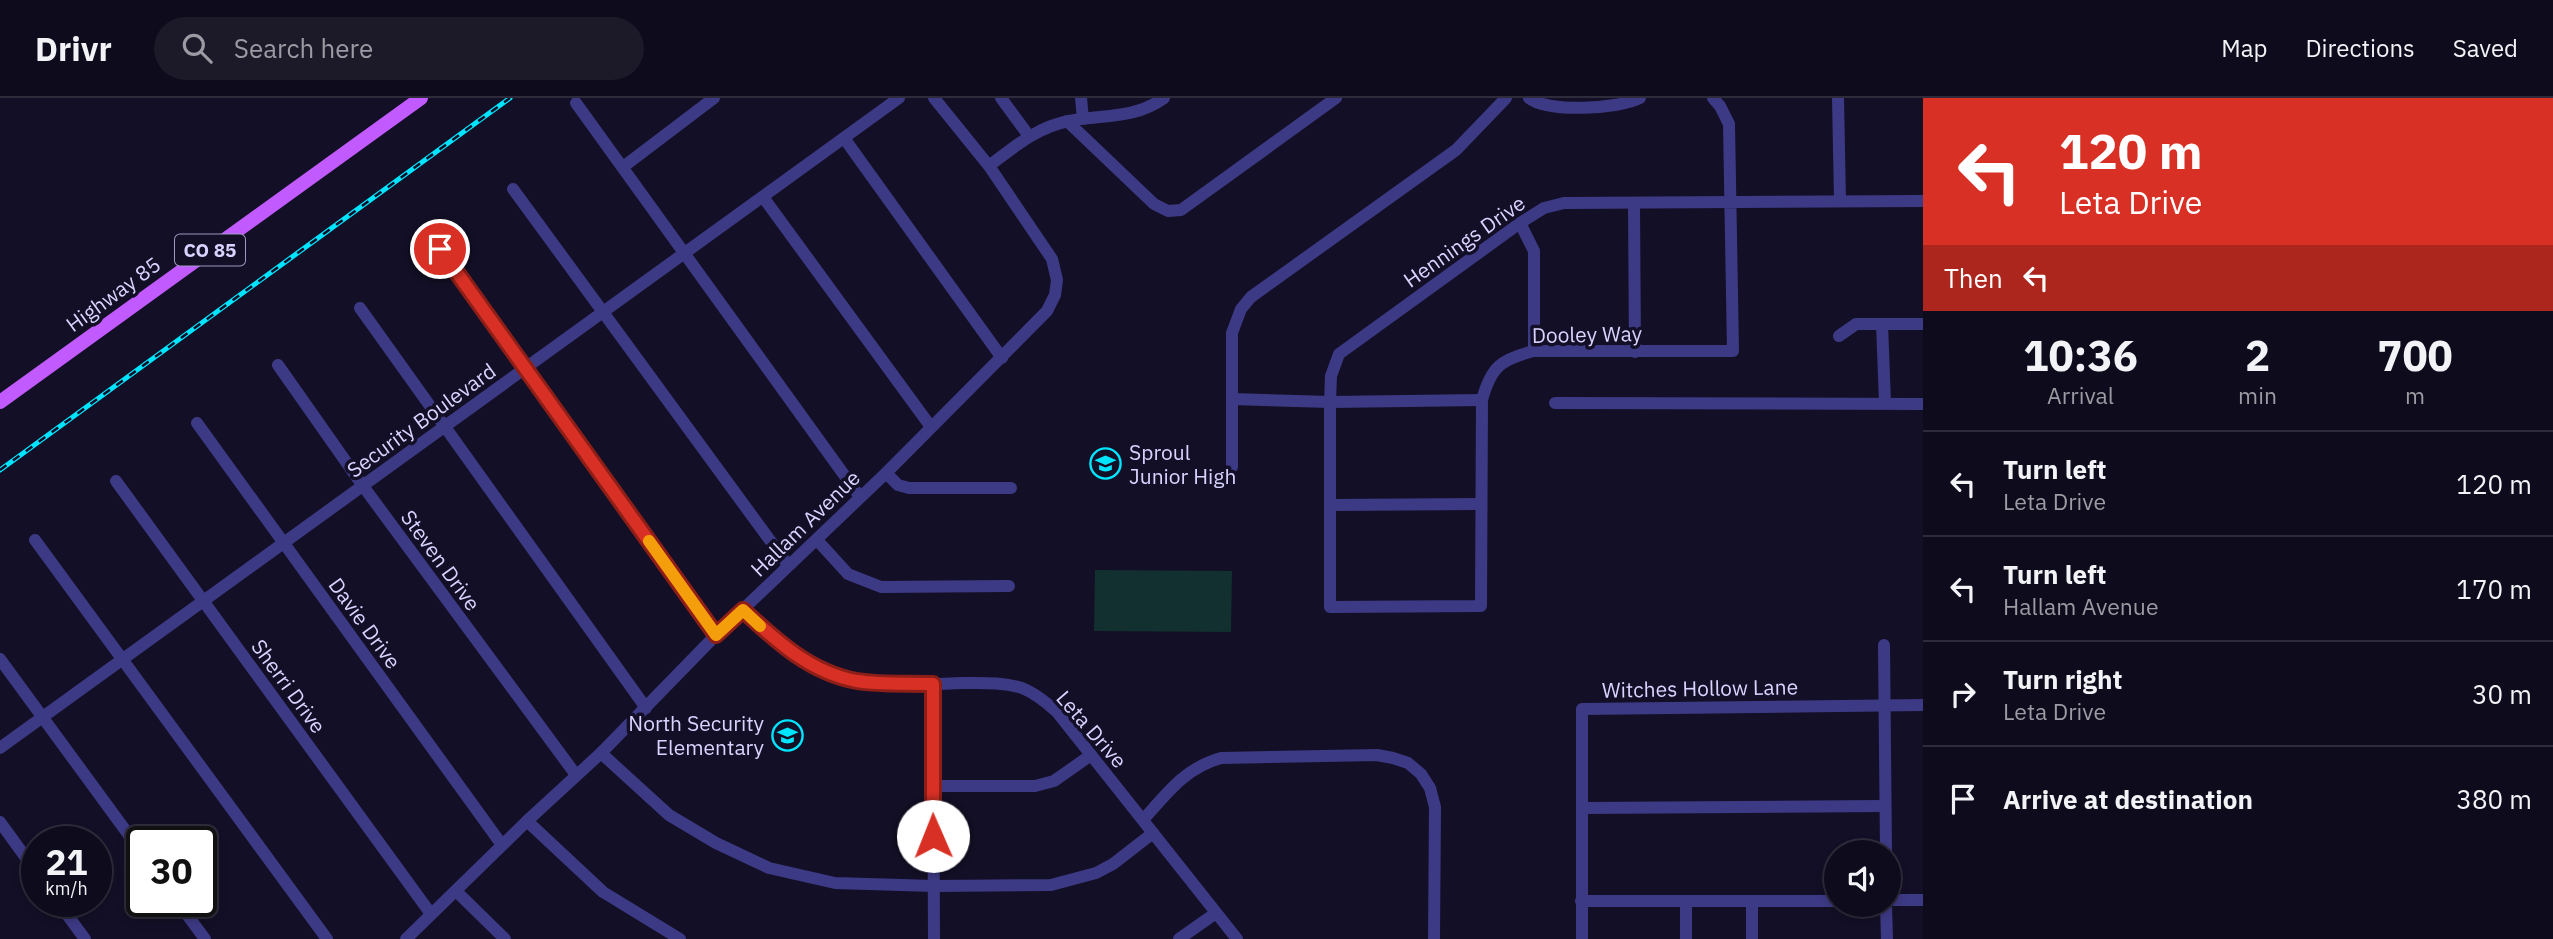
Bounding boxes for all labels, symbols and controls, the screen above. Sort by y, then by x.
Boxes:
search box [154,17,644,80]
text: Drivr [35,27,112,70]
icon: search [178,29,216,67]
text: Search here [234,31,373,65]
text: Map [2221,32,2267,64]
text: Directions [2305,32,2415,64]
text: Saved [2453,32,2518,64]
text: 120 m [2059,119,2203,182]
icon: left [1944,126,2035,217]
text: Leta Drive [2059,181,2202,223]
street label: Hennings Drive [1398,189,1530,293]
pin [410,219,470,279]
icon: arrive [421,230,459,268]
road number: CO 85 [175,234,245,266]
street label: Highway 85 [60,250,166,338]
icon: left [2017,259,2055,297]
text: Then [1944,261,2003,295]
street label: Dooley Way [1532,319,1643,349]
text: 10:36 [2023,328,2138,383]
text: 2 [2245,328,2270,383]
text: 700 [2377,328,2453,383]
street label: Security Boulevard [341,356,501,484]
text: Arrival [2047,380,2114,410]
text: min [2238,380,2277,410]
text: m [2405,380,2425,410]
place label: Sproul Junior High [1129,438,1236,490]
school or university icon: Sproul Junior High [1089,447,1123,481]
text: Turn left [2003,452,2106,486]
street label: Hallam Avenue [744,464,866,582]
icon: left [1944,465,1982,503]
text: 120 m [2456,467,2532,501]
text: Leta Drive [2003,486,2106,516]
street label: Steven Drive [395,504,487,616]
text: Turn left [2003,557,2106,591]
icon: left [1944,570,1982,608]
street label: Davie Drive [323,572,407,674]
text: 170 m [2456,572,2532,606]
text: Hallam Avenue [2003,591,2159,621]
street label: Sherri Drive [245,633,333,739]
text: Turn right [2003,662,2122,696]
street label: Witches Hollow Lane [1602,672,1798,704]
icon: right [1944,675,1982,713]
text: 30 m [2472,677,2532,711]
street label: Leta Drive [1051,684,1133,774]
text: Leta Drive [2003,696,2106,726]
place label: North Security Elementary [628,709,765,761]
school or university icon: North Security Elementary [770,718,804,752]
icon: arrive [1944,780,1982,818]
text: Arrive at destination [2003,782,2253,816]
text: 380 m [2456,782,2532,816]
position arrow [896,799,970,873]
speed limit sign: 30 [126,826,217,917]
text: 21 [45,839,88,885]
map controls [1824,840,1901,917]
button: sound [1824,840,1901,917]
text: km/h [45,877,88,900]

